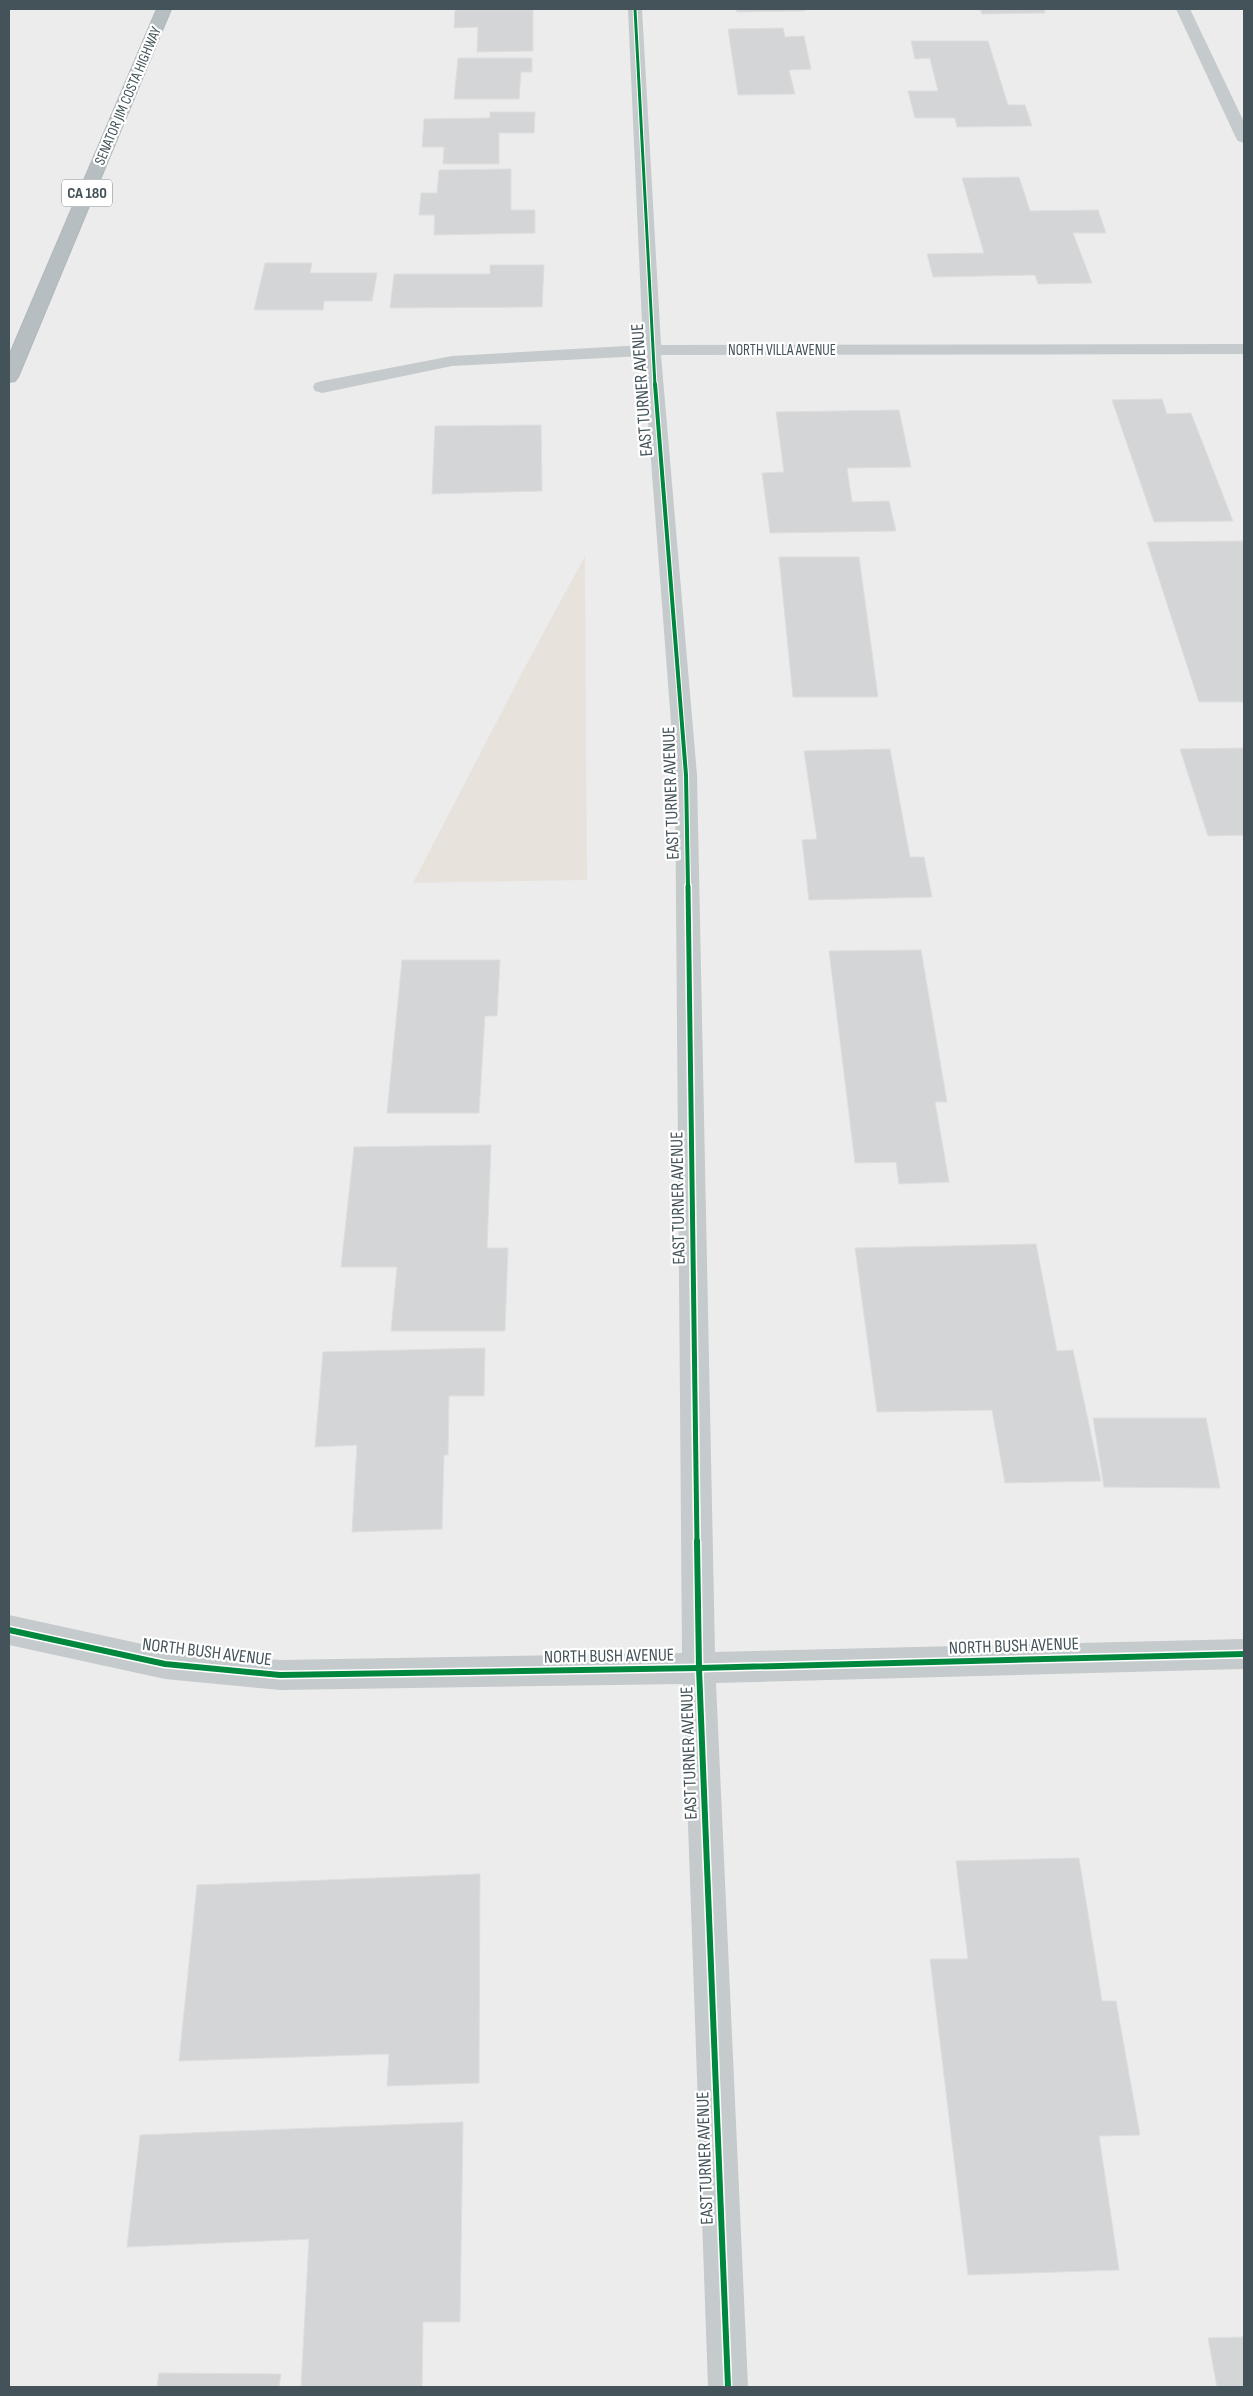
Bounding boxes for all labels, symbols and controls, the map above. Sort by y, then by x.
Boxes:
street label: SENATOR JIM COSTA HIGHWAY [90,23,166,168]
road number: CA 180 [62,180,112,207]
street label: EAST TURNER AVENUE [627,323,657,457]
street label: NORTH VILLA AVENUE [728,341,836,360]
street label: EAST TURNER AVENUE [658,726,684,860]
street label: EAST TURNER AVENUE [666,1131,690,1265]
street label: NORTH BUSH AVENUE [949,1633,1079,1659]
street label: NORTH BUSH AVENUE [141,1634,273,1670]
street label: NORTH BUSH AVENUE [544,1644,674,1668]
street label: EAST TURNER AVENUE [676,1686,702,1820]
street label: EAST TURNER AVENUE [692,2091,718,2225]

